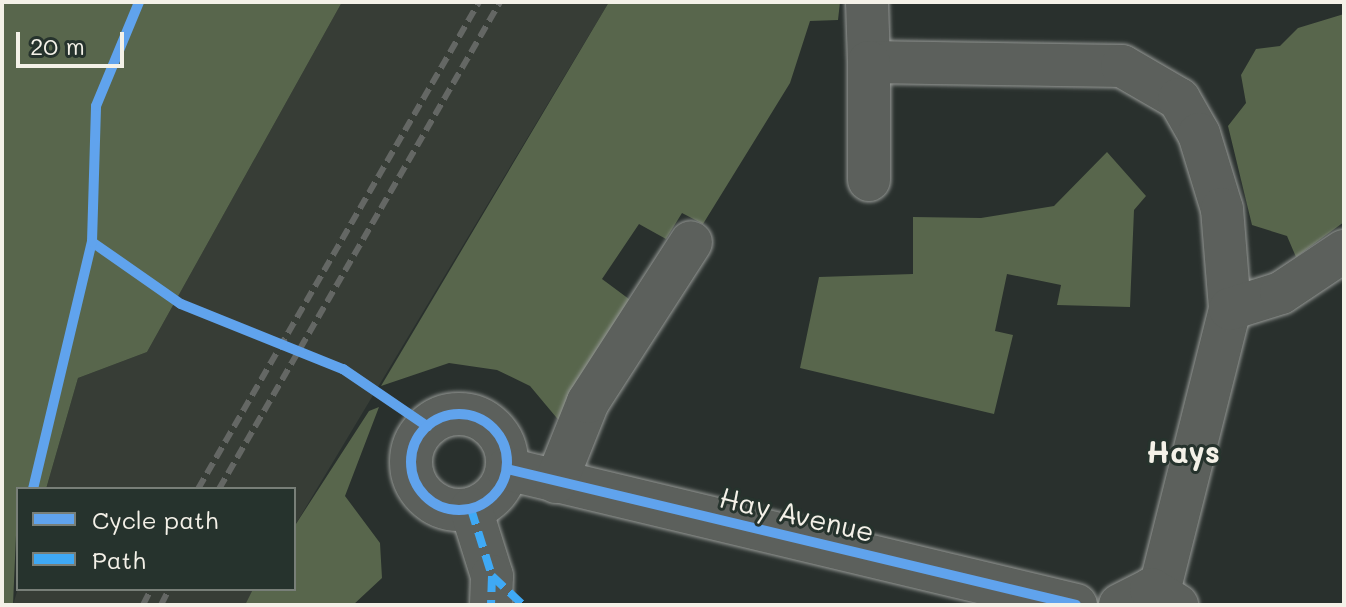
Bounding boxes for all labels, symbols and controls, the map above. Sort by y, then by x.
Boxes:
scale bar [20,16,128,66]
text: 20 m [30,30,85,61]
district label: Hays [1146,433,1220,469]
street label: Hay Avenue [716,480,878,548]
legend [16,487,296,591]
text: Cycle path [92,504,218,535]
text: Path [92,544,146,575]

